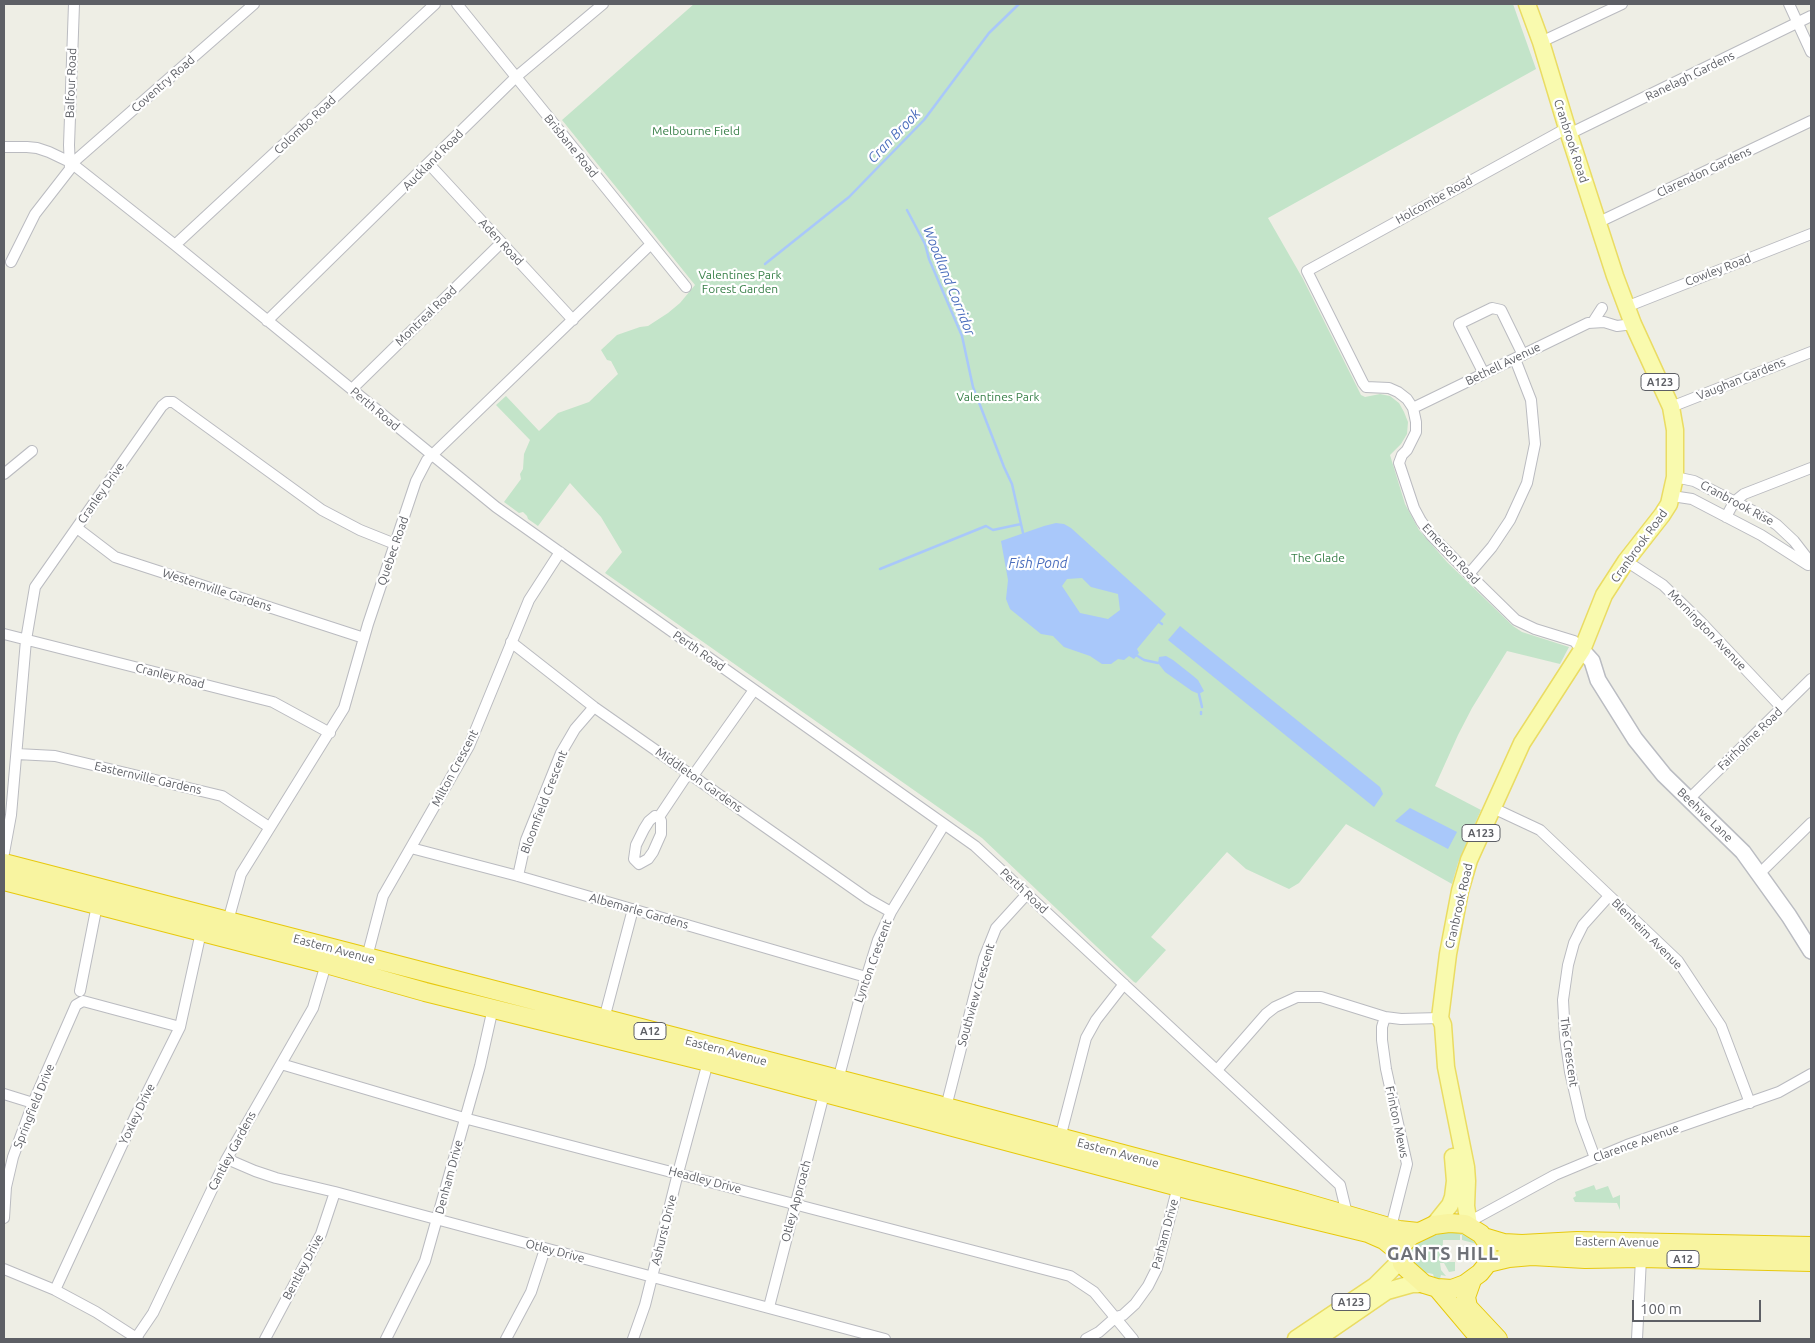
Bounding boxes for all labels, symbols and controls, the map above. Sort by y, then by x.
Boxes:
street label: Balfour Road [63,48,79,118]
street label: Ranelagh Gardens [1643,48,1737,104]
street label: Coventry Road [128,53,198,115]
street label: Colombo Road [271,93,339,157]
street label: Cranbrook Road [1551,97,1591,185]
water label: Cran Brook [864,105,924,167]
street label: Brisbane Road [541,111,601,181]
park label: Melbourne Field [652,124,740,138]
street label: Auckland Road [400,127,466,193]
street label: Clarendon Gardens [1654,144,1754,200]
street label: Holcombe Road [1393,173,1475,227]
street label: Aden Road [476,216,526,268]
water label: Woodland Corridor [919,224,979,338]
street label: Cowley Road [1683,251,1753,289]
park label: Valentines Park Forest Garden [698,268,782,296]
street label: Montreal Road [392,283,460,349]
street label: Bethell Avenue [1463,340,1543,388]
street label: Vaughan Gardens [1695,355,1787,403]
road number: A123 [1641,374,1679,391]
street label: Perth Road [347,384,403,434]
park label: Valentines Park [956,390,1040,404]
street label: Cranley Drive [75,460,127,526]
street label: Cranbrook Rise [1698,477,1776,529]
street label: Cranbrook Road [1608,507,1670,585]
street label: Quebec Road [374,514,412,588]
street label: Emerson Road [1419,521,1483,587]
park label: The Glade [1291,551,1345,565]
water label: Fish Pond [1008,555,1068,571]
street label: Westernville Gardens [160,566,274,614]
street label: Mornington Avenue [1665,586,1749,674]
street label: Perth Road [670,628,728,674]
street label: Cranley Road [134,660,206,692]
street label: Fairholme Road [1715,705,1785,773]
street label: Milton Crescent [429,727,481,809]
street label: Middleton Gardens [653,745,745,815]
street label: Bloomfield Crescent [518,748,570,856]
street label: Easternville Gardens [93,759,203,797]
street label: Beehive Lane [1674,785,1736,845]
road number: A123 [1462,824,1500,841]
street label: Cranbrook Road [1442,862,1476,950]
street label: Perth Road [997,865,1051,917]
street label: Albemarle Gardens [588,890,690,932]
street label: Blenheim Avenue [1609,896,1685,972]
street label: Lynton Crescent [851,917,895,1005]
street label: Eastern Avenue [292,931,376,967]
street label: Southview Crescent [954,942,998,1048]
street label: The Crescent [1557,1016,1581,1088]
road number: A12 [634,1022,666,1040]
street label: Eastern Avenue [684,1033,768,1069]
street label: Springfield Drive [10,1062,58,1150]
street label: Yoxley Drive [116,1081,158,1147]
street label: Frinton Mews [1382,1085,1412,1159]
street label: Cantley Gardens [205,1109,259,1193]
street label: Clarence Avenue [1591,1121,1681,1165]
street label: Eastern Avenue [1076,1135,1160,1171]
street label: Denham Drive [432,1138,466,1216]
street label: Otley Approach [778,1158,814,1244]
street label: Headley Drive [667,1163,743,1197]
street label: Ashurst Drive [648,1193,680,1267]
street label: Parham Drive [1149,1197,1181,1271]
street label: Bentley Drive [280,1232,326,1302]
street label: Eastern Avenue [1575,1234,1659,1250]
street label: Otley Drive [524,1236,586,1266]
district label: GANTS HILL [1386,1243,1500,1265]
road number: A12 [1667,1250,1699,1268]
scale bar [1635,1290,1764,1322]
road number: A123 [1332,1294,1370,1310]
text: 100 m [1640,1300,1682,1317]

